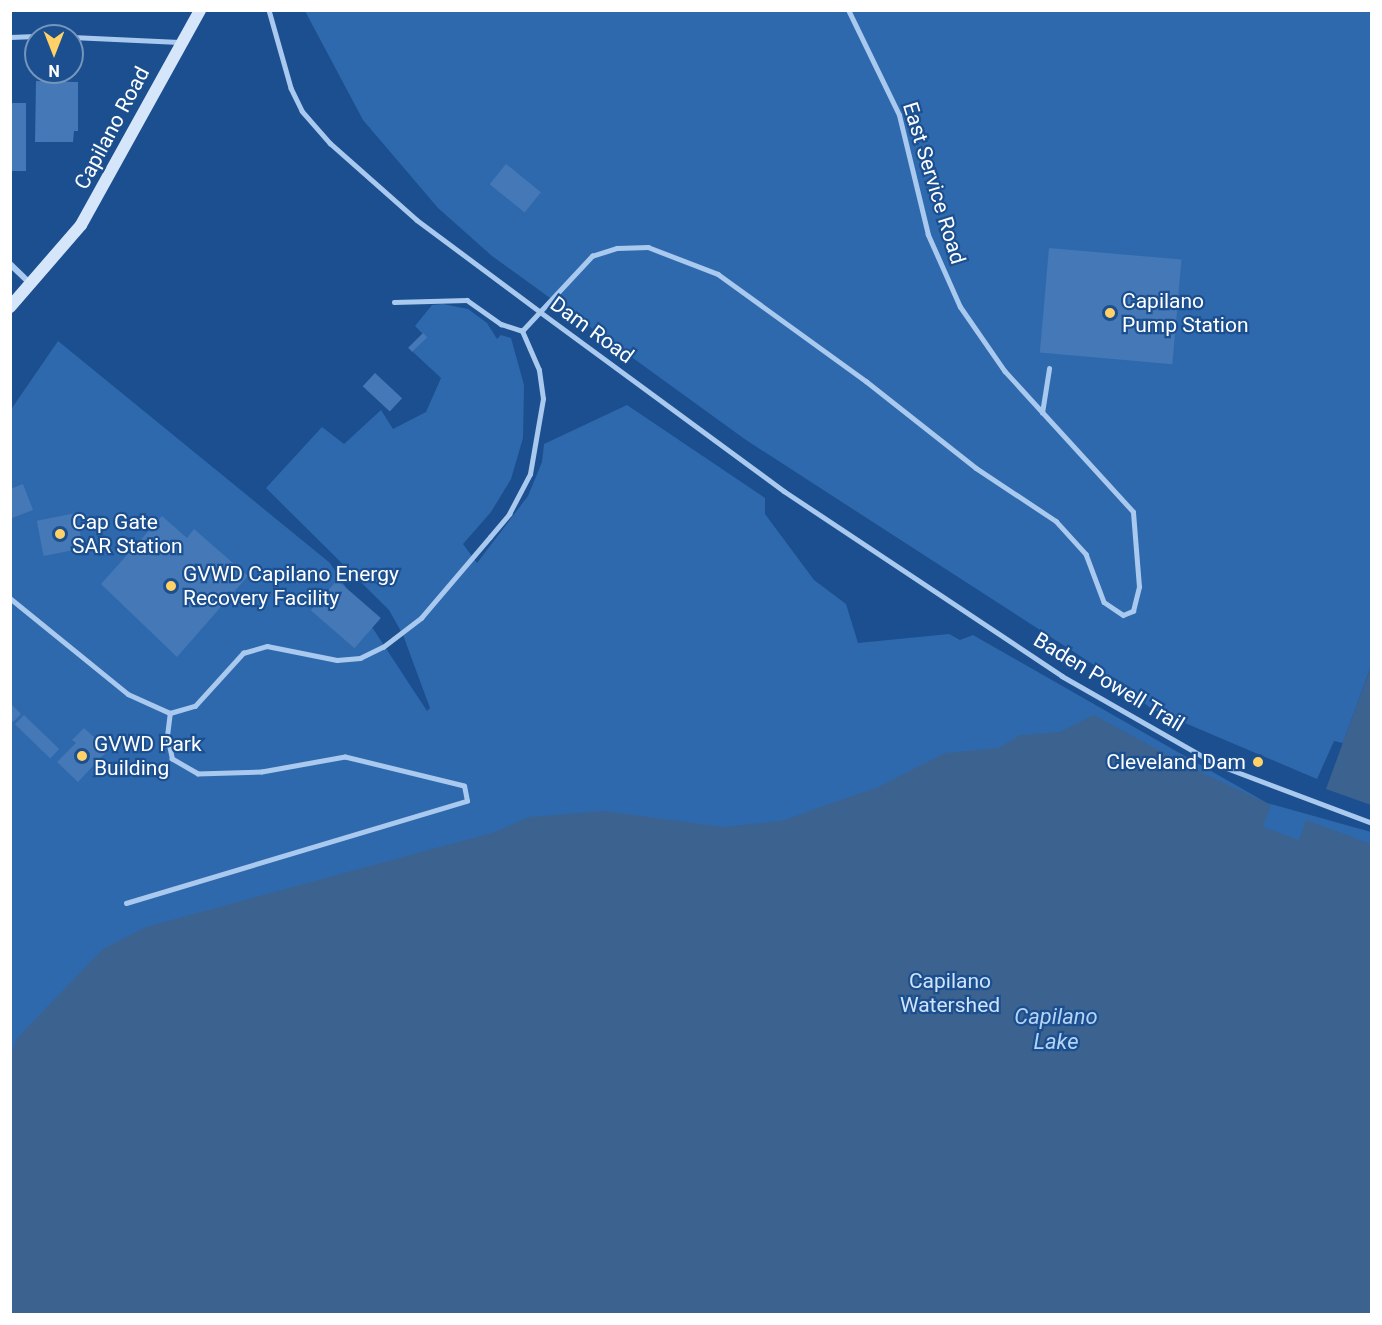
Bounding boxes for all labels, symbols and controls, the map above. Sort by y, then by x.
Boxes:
north arrow [24,24,84,84]
text: N [48,61,60,80]
street label: Capilano Road [69,62,155,194]
street label: East Service Road [897,99,971,267]
place label: Capilano Pump Station [1122,288,1249,338]
street label: Dam Road [545,291,639,369]
marker: Capilano Pump Station [1103,306,1117,320]
place label: Cap Gate SAR Station [72,509,183,559]
marker: Cap Gate SAR Station [53,527,67,541]
place label: GVWD Capilano Energy Recovery Facility [183,561,399,611]
marker: GVWD Capilano Energy Recovery Facility [164,579,178,593]
street label: Baden Powell Trail [1029,627,1189,737]
place label: GVWD Park Building [94,731,202,781]
marker: GVWD Park Building [75,749,89,763]
place label: Cleveland Dam [1106,749,1246,775]
marker: Cleveland Dam [1251,755,1265,769]
park label: Capilano Watershed [900,968,1000,1018]
water label: Capilano Lake [1014,1003,1098,1054]

